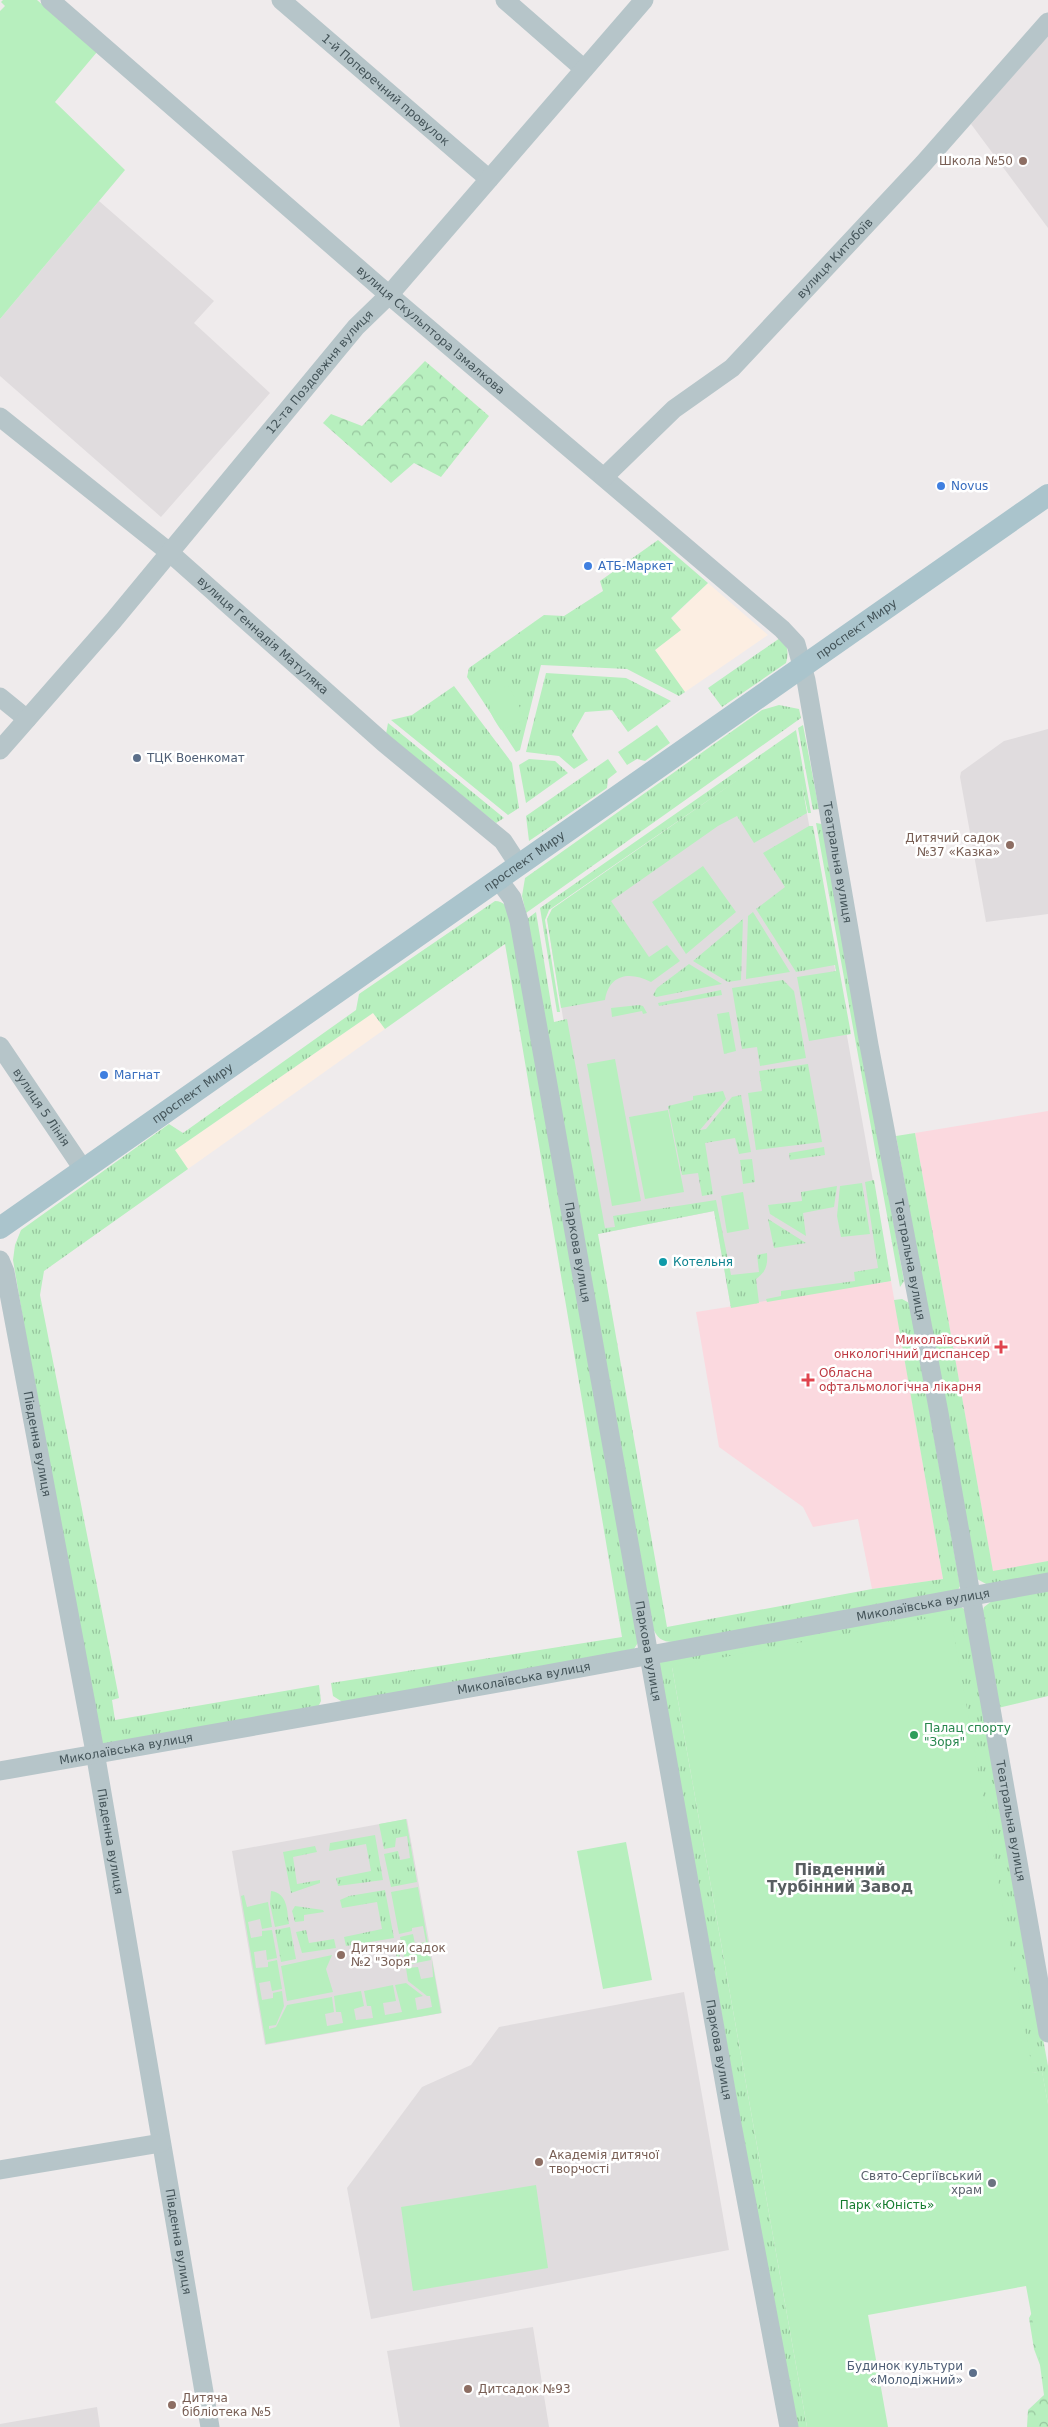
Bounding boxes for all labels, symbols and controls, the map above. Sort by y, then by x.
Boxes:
street label: 1-й Поперечний провулок [319,31,452,149]
place label: Школа №50 [939,154,1013,168]
marker: Школа №50 [1017,155,1029,167]
street label: вулиця Китобоїв [794,215,876,301]
street label: вулиця Скульптора Ізмалкова [354,263,508,397]
street label: 12-та Поздовжня вулиця [263,307,376,437]
place label: Novus [951,479,988,493]
marker: Novus [935,480,947,492]
place label: АТБ-Маркет [598,559,673,573]
marker: АТБ-Маркет [582,560,594,572]
street label: вулиця Геннадія Матуляка [195,574,331,697]
street label: проспект Миру [813,596,900,662]
place label: ТЦК Военкомат [146,751,245,765]
marker: ТЦК Военкомат [131,752,143,764]
street label: Театральна вулиця [820,800,855,924]
street label: проспект Миру [481,828,568,894]
place label: Дитячий садок №37 «Казка» [905,831,1000,859]
marker: Дитячий садок №37 «Казка» [1004,839,1016,851]
street label: проспект Миру [149,1060,236,1126]
street label: вулиця 5 Лінія [10,1066,73,1149]
place label: Магнат [114,1068,160,1082]
marker: Магнат [98,1069,110,1081]
street label: Театральна вулиця [891,1197,928,1321]
street label: Паркова вулиця [562,1201,593,1304]
place label: Котельня [673,1255,733,1269]
marker: Котельня [657,1256,669,1268]
place label: Миколаївський онкологічний диспансер [834,1333,990,1361]
marker: Миколаївський онкологічний диспансер [994,1340,1008,1354]
place label: Обласна офтальмологічна лікарня [819,1366,981,1394]
marker: Обласна офтальмологічна лікарня [801,1373,815,1387]
street label: Південна вулиця [21,1390,54,1498]
street label: Миколаївська вулиця [855,1586,991,1624]
street label: Паркова вулиця [632,1600,664,1702]
street label: Миколаївська вулиця [456,1659,592,1697]
place label: Палац спорту "Зоря" [924,1721,1011,1749]
marker: Палац спорту "Зоря" [908,1729,920,1741]
street label: Миколаївська вулиця [58,1730,194,1767]
street label: Театральна вулиця [993,1758,1028,1882]
street label: Південна вулиця [94,1787,126,1895]
district label: Південний Турбінний Завод [767,1861,913,1896]
place label: Дитячий садок №2 "Зоря" [351,1941,446,1969]
marker: Дитячий садок №2 "Зоря" [335,1949,347,1961]
street label: Паркова вулиця [703,1998,735,2101]
place label: Академія дитячої творчості [549,2148,660,2176]
marker: Академія дитячої творчості [533,2156,545,2168]
place label: Свято-Сергіївський храм [861,2169,982,2197]
marker: Свято-Сергіївський храм [986,2177,998,2189]
street label: Південна вулиця [163,2188,194,2296]
park label: Парк «Юність» [840,2198,934,2212]
place label: Будинок культури «Молодіжний» [847,2359,963,2387]
marker: Будинок культури «Молодіжний» [967,2367,979,2379]
place label: Дитсадок №93 [478,2382,571,2396]
marker: Дитсадок №93 [462,2383,474,2395]
place label: Дитяча бібліотека №5 [182,2391,271,2419]
marker: Дитяча бібліотека №5 [166,2399,178,2411]

